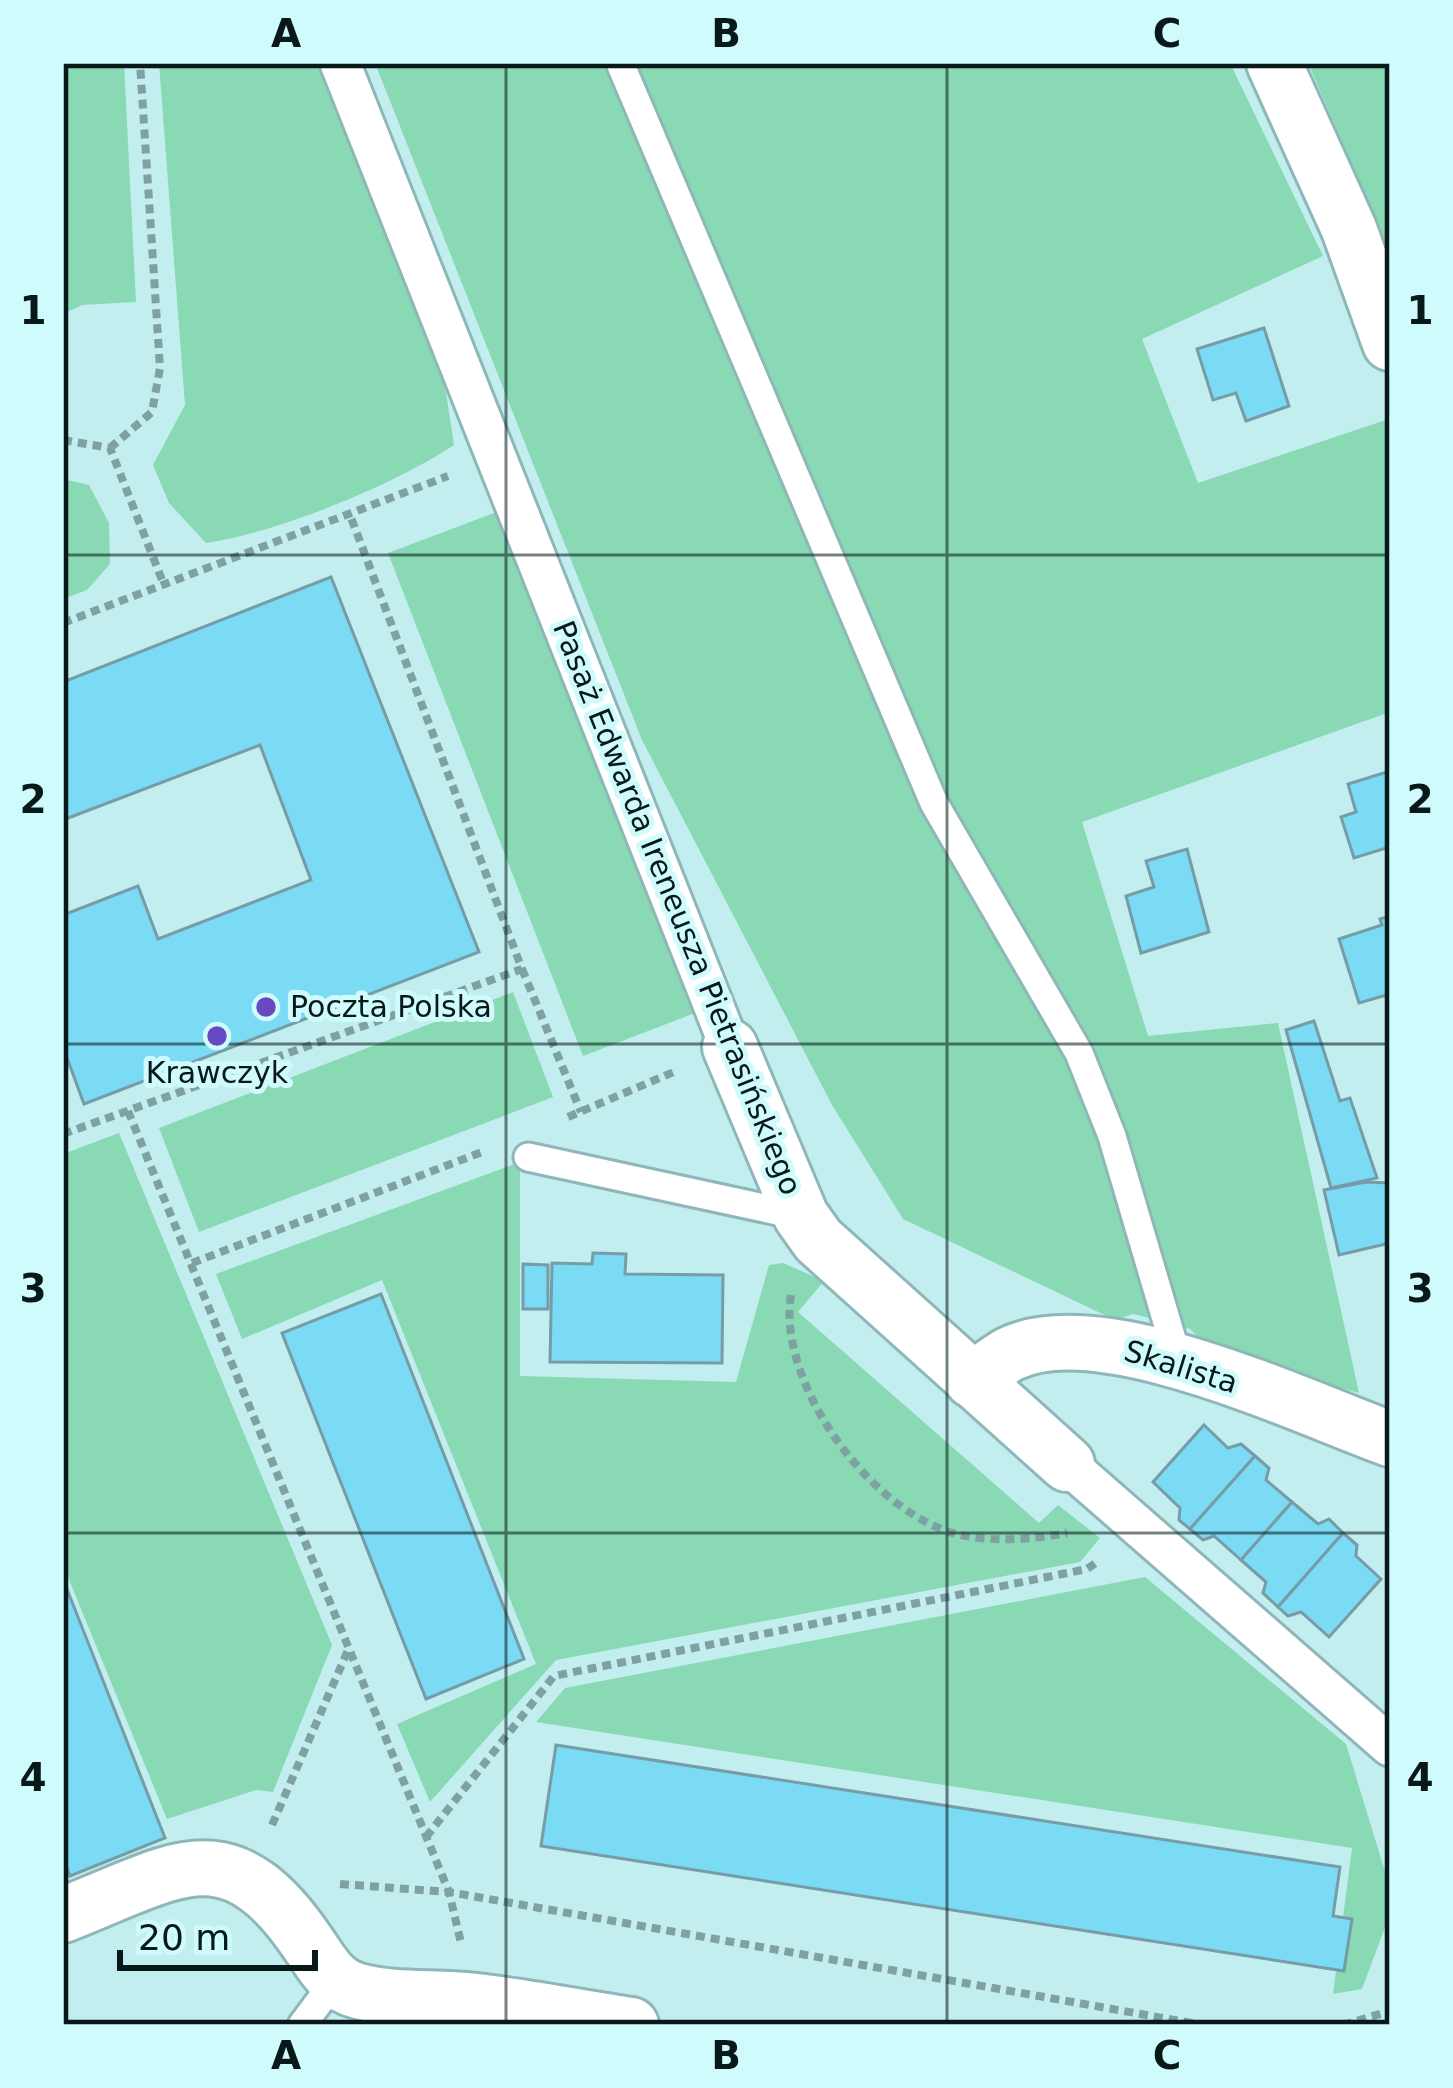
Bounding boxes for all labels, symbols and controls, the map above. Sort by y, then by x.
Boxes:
text: A [271,11,301,56]
text: B [711,11,741,56]
text: C [1153,11,1181,56]
text: 1 [19,288,47,333]
text: 1 [1406,288,1434,333]
street label: Pasaż Edwarda Ireneusza Pietrasińskiego [546,616,809,1200]
text: 2 [19,777,47,822]
text: 2 [1406,777,1434,822]
place label: Poczta Polska [290,989,492,1024]
marker: Poczta Polska [253,994,279,1020]
marker: Krawczyk [204,1023,230,1049]
place label: Krawczyk [146,1055,289,1090]
text: 3 [19,1266,47,1311]
text: 3 [1406,1266,1434,1311]
street label: Skalista [1120,1333,1242,1400]
text: 4 [19,1755,47,1800]
text: 4 [1406,1755,1434,1800]
scale bar [120,1896,315,1970]
text: 20 m [138,1917,230,1958]
text: A [271,2033,301,2078]
text: B [711,2033,741,2078]
text: C [1153,2033,1181,2078]

